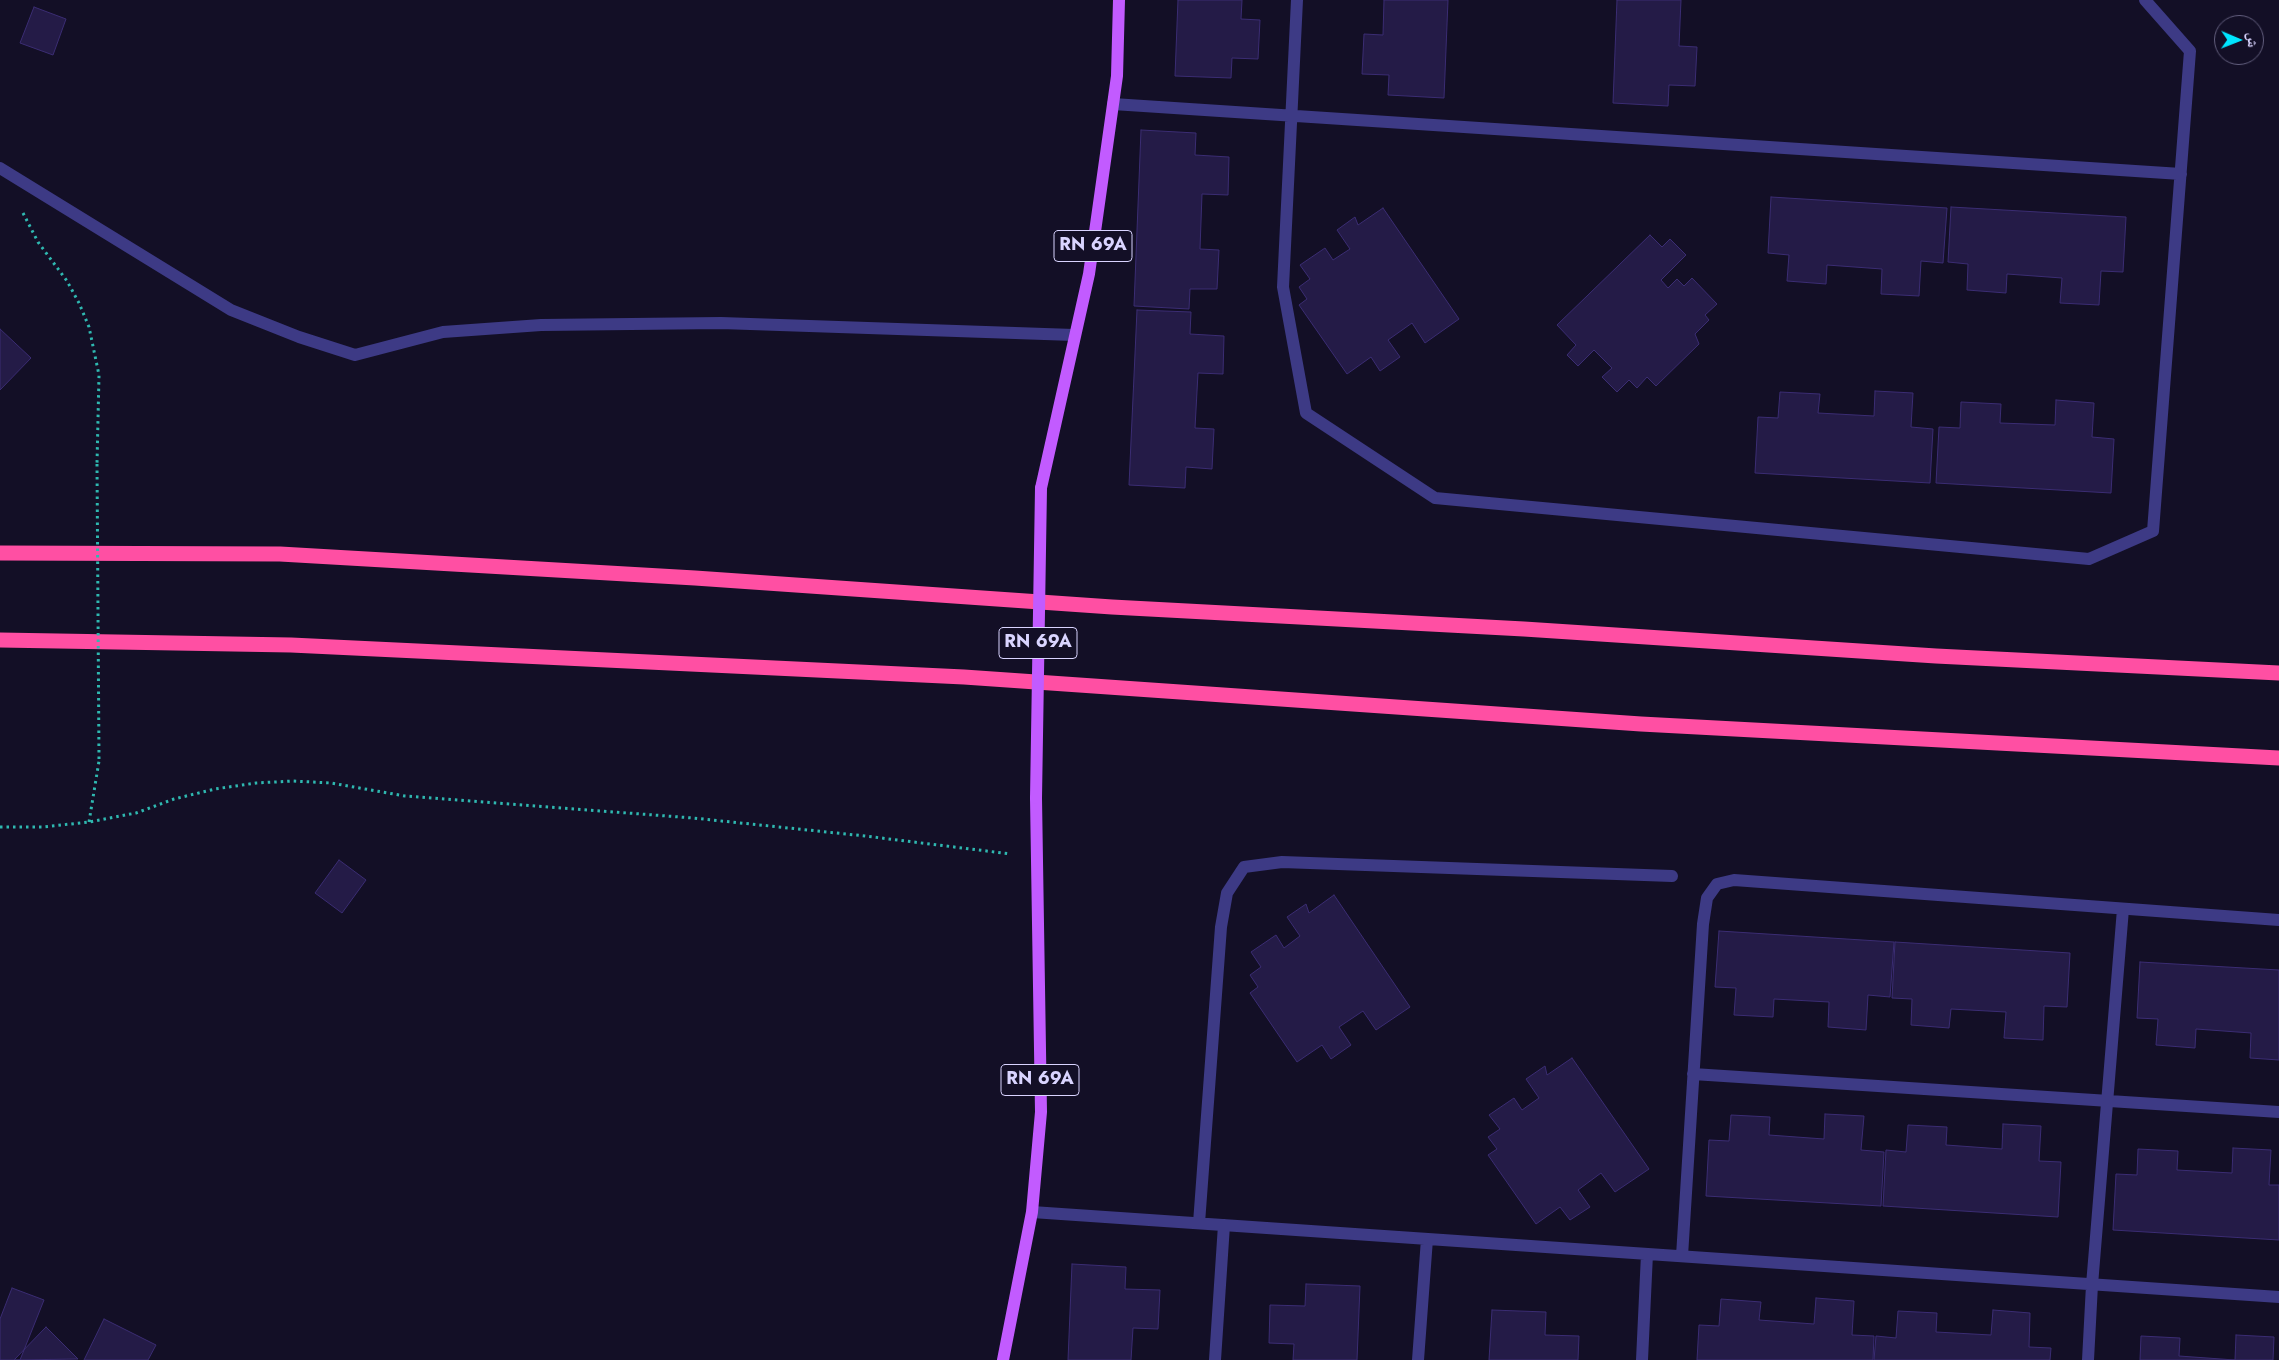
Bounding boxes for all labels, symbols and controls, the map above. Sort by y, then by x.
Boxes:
north arrow [2214,15,2264,65]
text: ش [2243,33,2263,48]
road number: RN 69A [1054,230,1132,262]
road number: RN 69A [999,628,1077,658]
road number: RN 69A [1001,1064,1079,1096]

